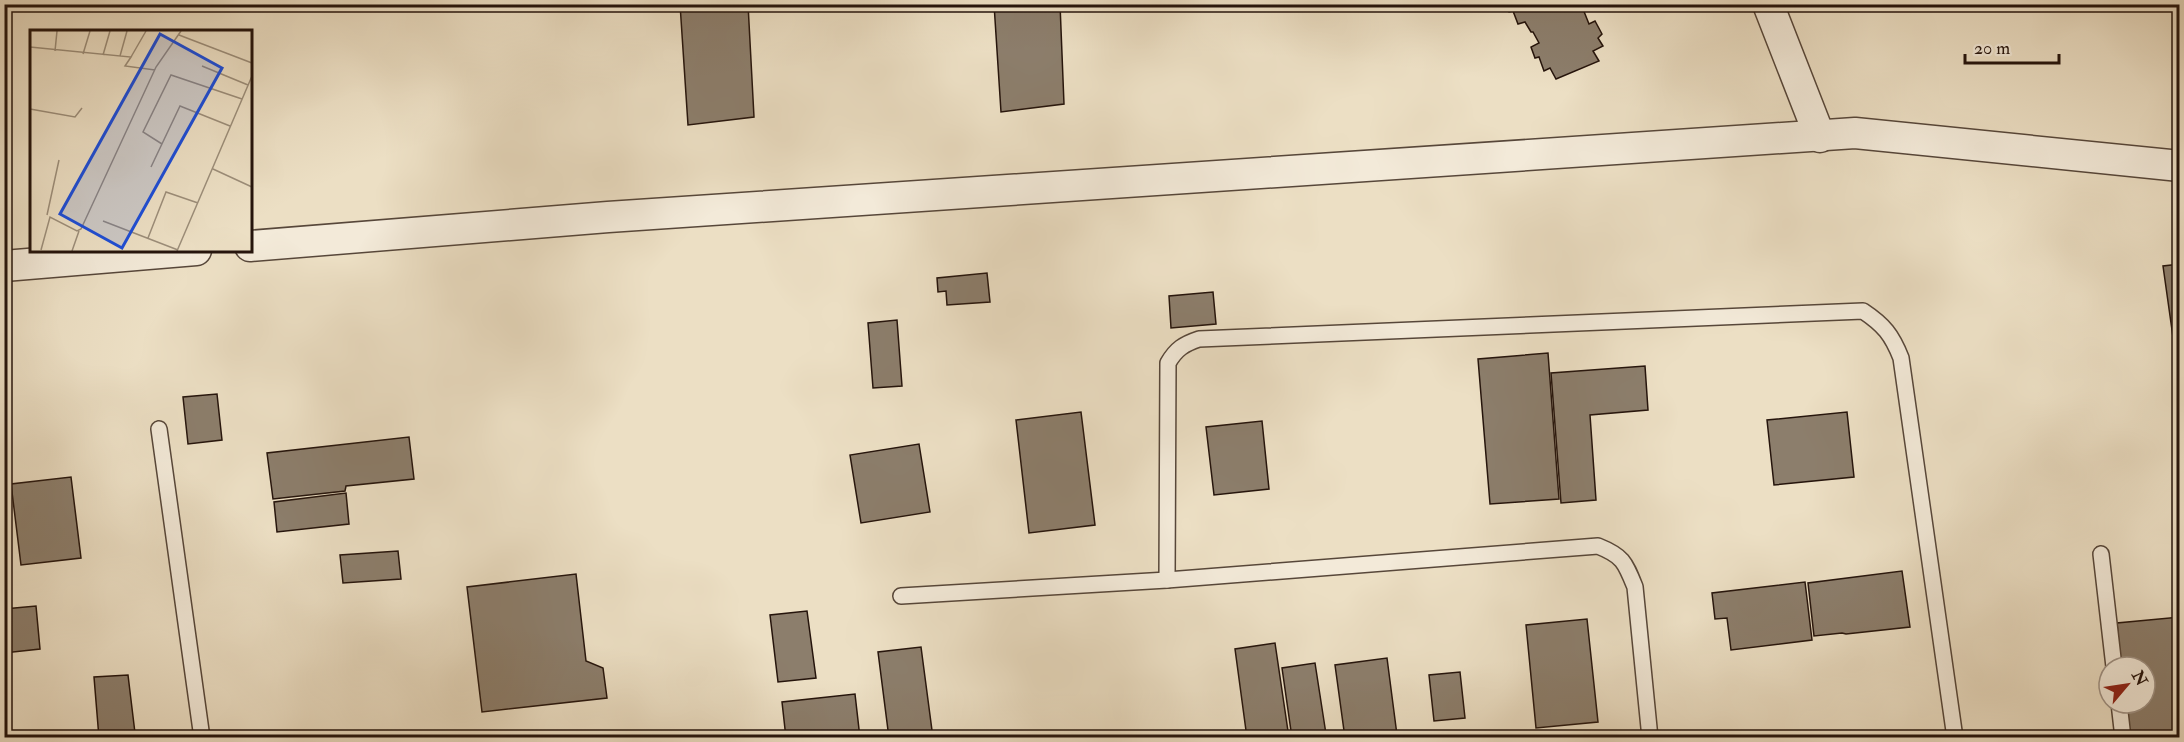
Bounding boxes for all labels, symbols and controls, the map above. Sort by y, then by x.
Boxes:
scale bar [1965,27,2060,65]
inset map [30,30,252,252]
text: 20 m [1974,37,2010,60]
north arrow [2097,655,2157,715]
text: N [2127,666,2152,690]

